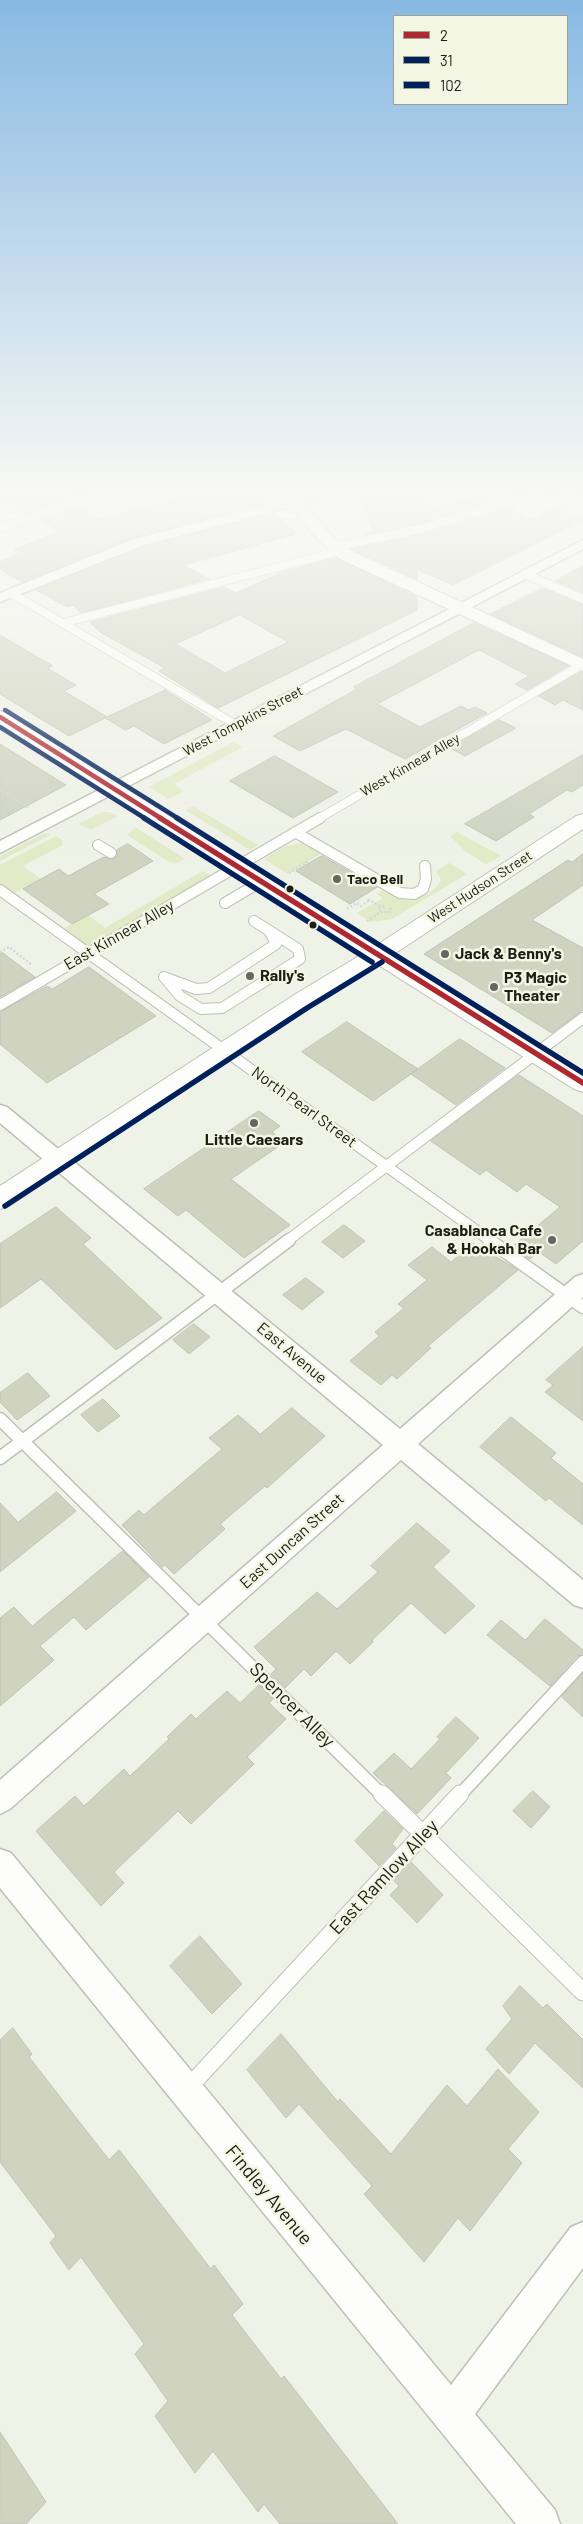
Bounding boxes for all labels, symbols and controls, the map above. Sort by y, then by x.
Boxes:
legend [393,15,568,105]
text: 2 [440,26,448,44]
text: 31 [440,51,453,69]
text: 102 [440,76,462,94]
street label: West Tompkins Street [180,682,306,760]
street label: West Kinnear Alley [357,730,463,800]
street label: West Hudson Street [425,847,535,927]
place label: Taco Bell [347,871,403,887]
marker: Taco Bell [331,873,343,885]
unlabelled marker [285,884,295,894]
street label: East Kinnear Alley [61,896,177,974]
unlabelled marker [308,920,318,930]
place label: Jack & Benny's [455,944,562,964]
marker: Jack & Benny's [439,948,451,960]
place label: Rally's [260,966,304,986]
place label: P3 Magic Theater [504,968,567,1006]
marker: Rally's [244,970,256,982]
marker: P3 Magic Theater [488,981,500,993]
street label: North Pearl Street [248,1062,360,1152]
marker: Little Caesars [248,1117,260,1129]
place label: Little Caesars [205,1130,303,1150]
place label: Casablanca Cafe & Hookah Bar [425,1221,542,1259]
marker: Casablanca Cafe & Hookah Bar [546,1234,558,1246]
street label: East Avenue [253,1318,331,1388]
street label: East Duncan Street [236,1489,348,1593]
street label: Spencer Alley [245,1658,339,1752]
street label: East Ramlow Alley [325,1815,443,1939]
street label: Findley Avenue [221,2140,317,2250]

